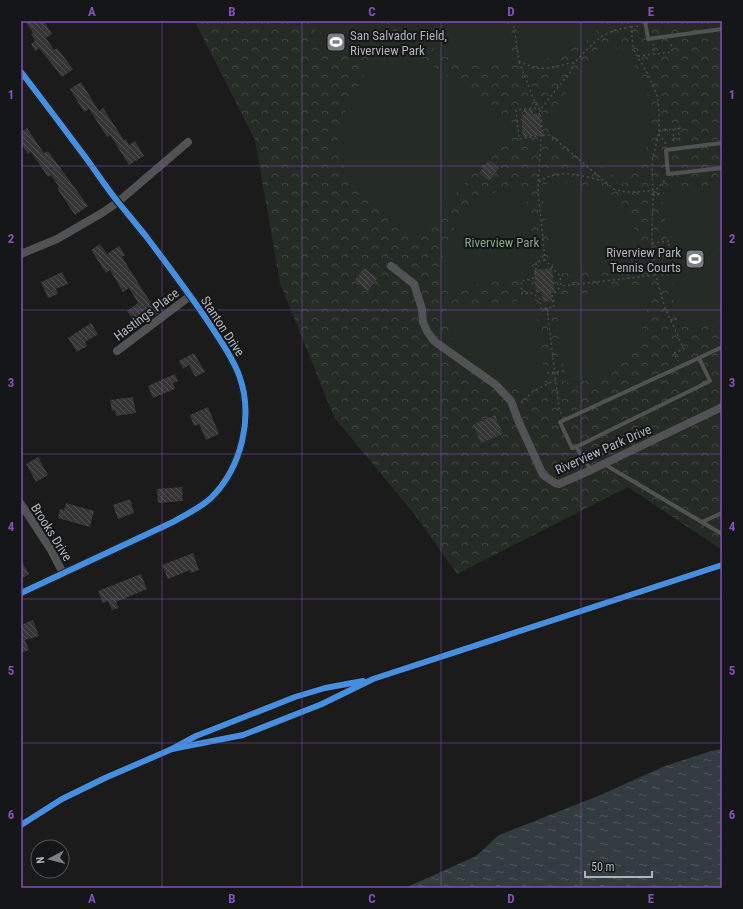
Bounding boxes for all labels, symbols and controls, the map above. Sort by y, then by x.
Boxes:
text: A [88,4,96,19]
text: B [228,4,236,19]
text: C [368,4,376,19]
text: D [507,4,515,19]
text: E [648,4,655,19]
place label: San Salvador Field, Riverview Park [350,28,447,58]
sports icon: San Salvador Field, Riverview Park [325,31,347,53]
text: 1 [8,87,14,102]
text: 1 [729,87,735,102]
text: 2 [8,231,15,246]
text: 2 [729,231,736,246]
park label: Riverview Park [465,235,540,250]
place label: Riverview Park Tennis Courts [606,245,681,275]
sports icon: Riverview Park Tennis Courts [684,248,706,270]
street label: Hastings Place [111,285,182,344]
street label: Stanton Drive [198,293,248,359]
text: 3 [8,375,14,390]
text: 3 [729,375,735,390]
street label: Riverview Park Drive [553,422,654,477]
street label: Brooks Drive [28,501,75,564]
text: 4 [8,519,15,534]
text: 4 [729,519,736,534]
text: 5 [8,663,15,678]
text: 5 [729,663,736,678]
text: 6 [8,807,15,822]
text: 6 [729,807,736,822]
north arrow [30,839,70,879]
scale bar [585,853,652,879]
text: N [34,856,47,864]
text: 50 m [591,860,615,874]
text: A [88,891,96,906]
text: B [228,891,236,906]
text: C [368,891,376,906]
text: D [507,891,515,906]
text: E [648,891,655,906]

